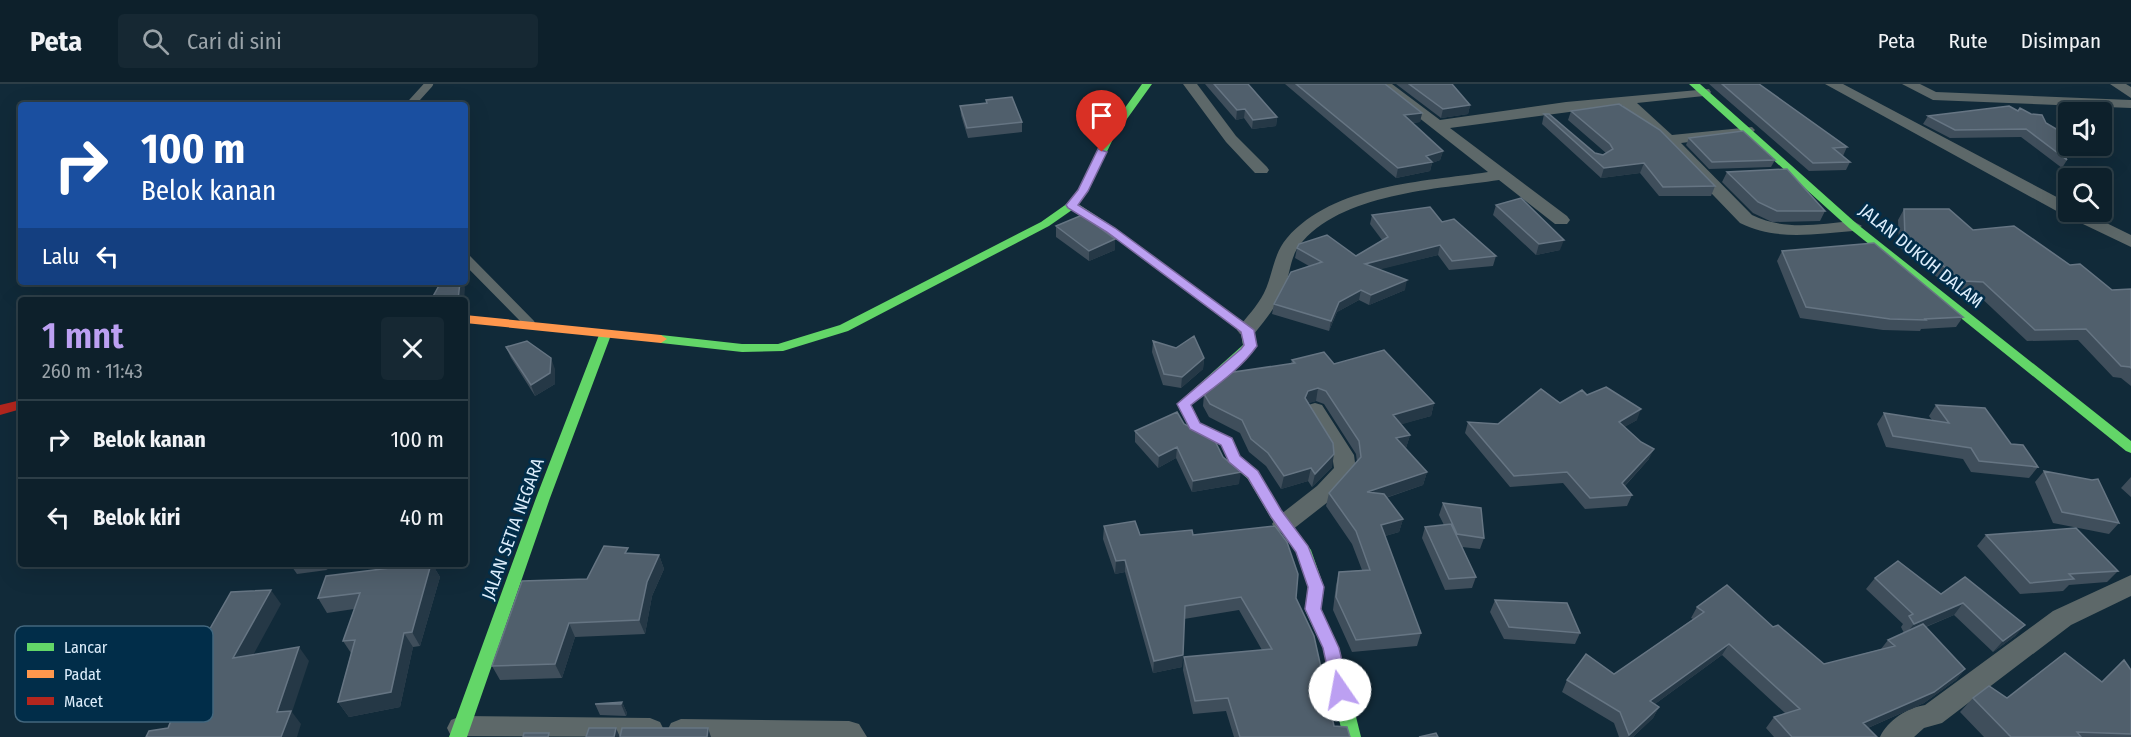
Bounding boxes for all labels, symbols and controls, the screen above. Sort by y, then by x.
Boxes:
search box [118,14,538,68]
text: Peta [30,25,82,58]
icon: search [139,25,172,58]
text: Cari di sini [187,28,282,55]
text: Peta [1878,28,1915,54]
text: Rute [1948,28,1988,54]
text: Disimpan [2021,28,2101,54]
pin [1076,90,1127,152]
icon: arrive [1085,99,1118,132]
map controls [2058,102,2112,222]
button: sound [2058,102,2112,156]
text: 100 m [141,124,245,174]
icon: right [42,126,120,204]
button: search [2058,168,2112,222]
text: Belok kanan [141,175,276,207]
street label: JALAN DUKUH DALAM [1855,199,1987,313]
icon: left [91,240,124,273]
text: Lalu [42,243,79,270]
text: 1 mnt [42,314,124,358]
button: close [381,317,444,380]
text: 260 m · 11:43 [42,359,143,383]
icon: right [42,423,75,456]
text: Belok kanan [93,426,206,453]
text: 100 m [390,426,444,453]
street label: JALAN SETIA NEGARA [477,455,549,603]
icon: left [42,501,75,534]
text: Belok kiri [93,504,181,531]
text: 40 m [400,504,444,531]
legend [15,626,213,722]
text: Lancar [64,638,108,657]
position arrow [1308,658,1372,722]
text: Padat [64,665,102,684]
text: Macet [64,692,104,711]

